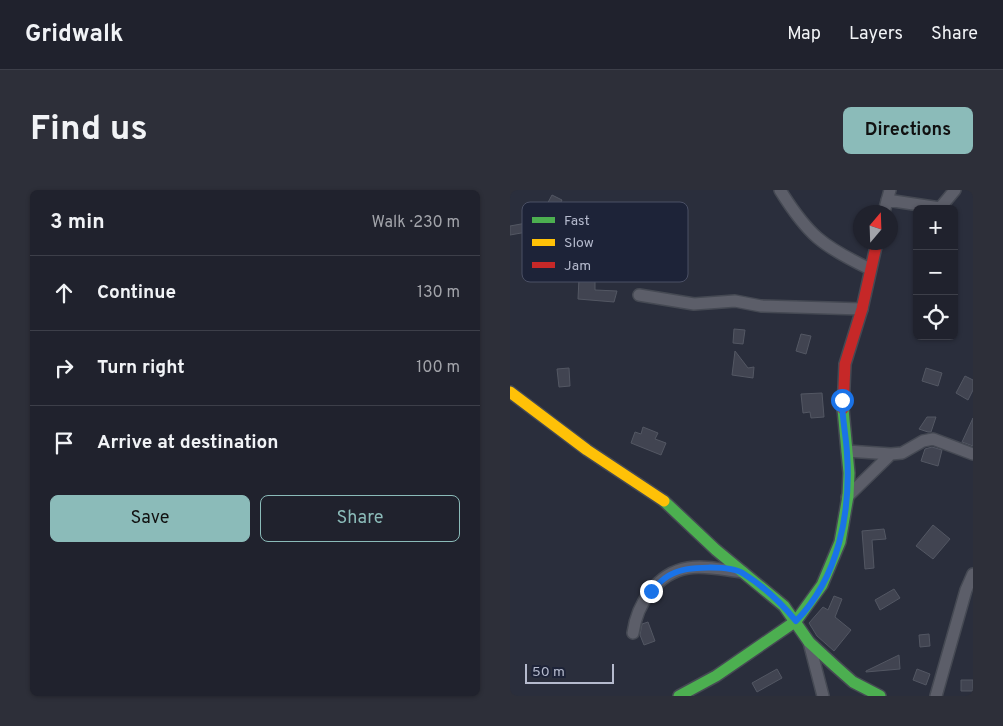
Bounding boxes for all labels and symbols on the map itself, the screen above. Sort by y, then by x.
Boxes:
legend [522,202,688,282]
north arrow [853,205,898,250]
text: Fast [564,213,590,230]
text: Slow [564,235,594,252]
text: Jam [564,258,591,275]
route start [831,389,854,412]
route end [640,580,663,603]
scale bar [525,661,614,684]

